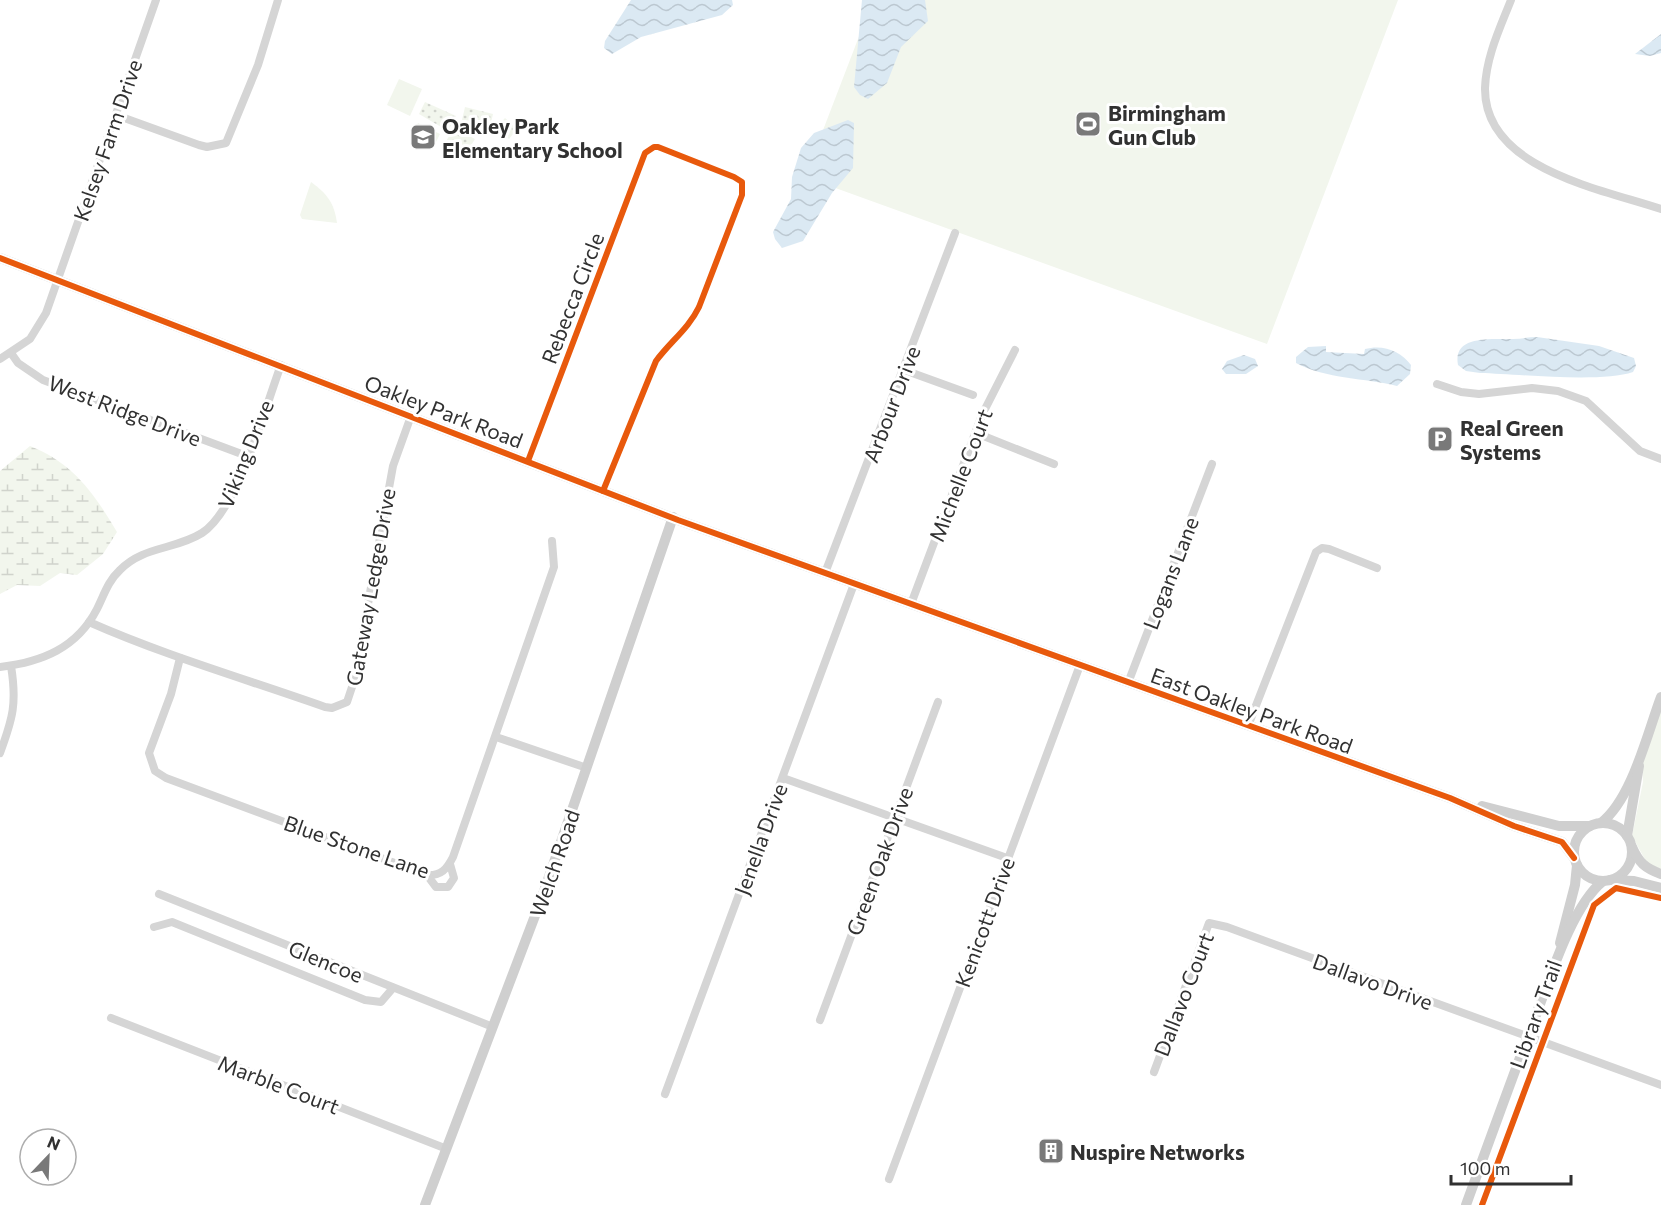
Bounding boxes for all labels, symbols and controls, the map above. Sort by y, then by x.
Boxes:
street label: Kelsey Farm Drive [68,56,146,224]
place label: Birmingham Gun Club [1108,100,1226,149]
sports icon: Birmingham Gun Club [1073,109,1103,139]
place label: Oakley Park Elementary School [442,113,623,162]
school or university icon: Oakley Park Elementary School [408,122,438,152]
street label: Rebecca Circle [536,229,608,367]
street label: Arbour Drive [857,342,925,466]
street label: West Ridge Drive [45,369,205,451]
street label: Oakley Park Road [361,369,527,453]
street label: Viking Drive [212,396,278,512]
street label: Michelle Court [923,405,997,545]
place label: Real Green Systems [1460,415,1564,464]
parking icon: Real Green Systems [1425,424,1455,454]
street label: Gateway Ledge Drive [340,486,400,688]
street label: Logans Lane [1137,513,1203,633]
street label: East Oakley Park Road [1148,662,1356,758]
street label: Jenella Drive [728,780,792,898]
street label: Green Oak Drive [841,783,917,939]
street label: Welch Road [524,806,584,920]
street label: Blue Stone Lane [281,809,433,883]
street label: Kenicott Drive [949,854,1019,990]
street label: Dallavo Court [1148,929,1218,1059]
street label: Glencoe [285,935,367,987]
street label: Dallavo Drive [1310,948,1436,1014]
street label: Library Trail [1504,956,1566,1072]
street label: Marble Court [215,1049,343,1119]
north arrow [18,1127,78,1187]
text: N [45,1132,63,1154]
building icon: Nuspire Networks [1036,1136,1066,1166]
place label: Nuspire Networks [1070,1139,1245,1164]
scale bar [1451,1148,1571,1186]
text: 100 m [1460,1157,1510,1179]

